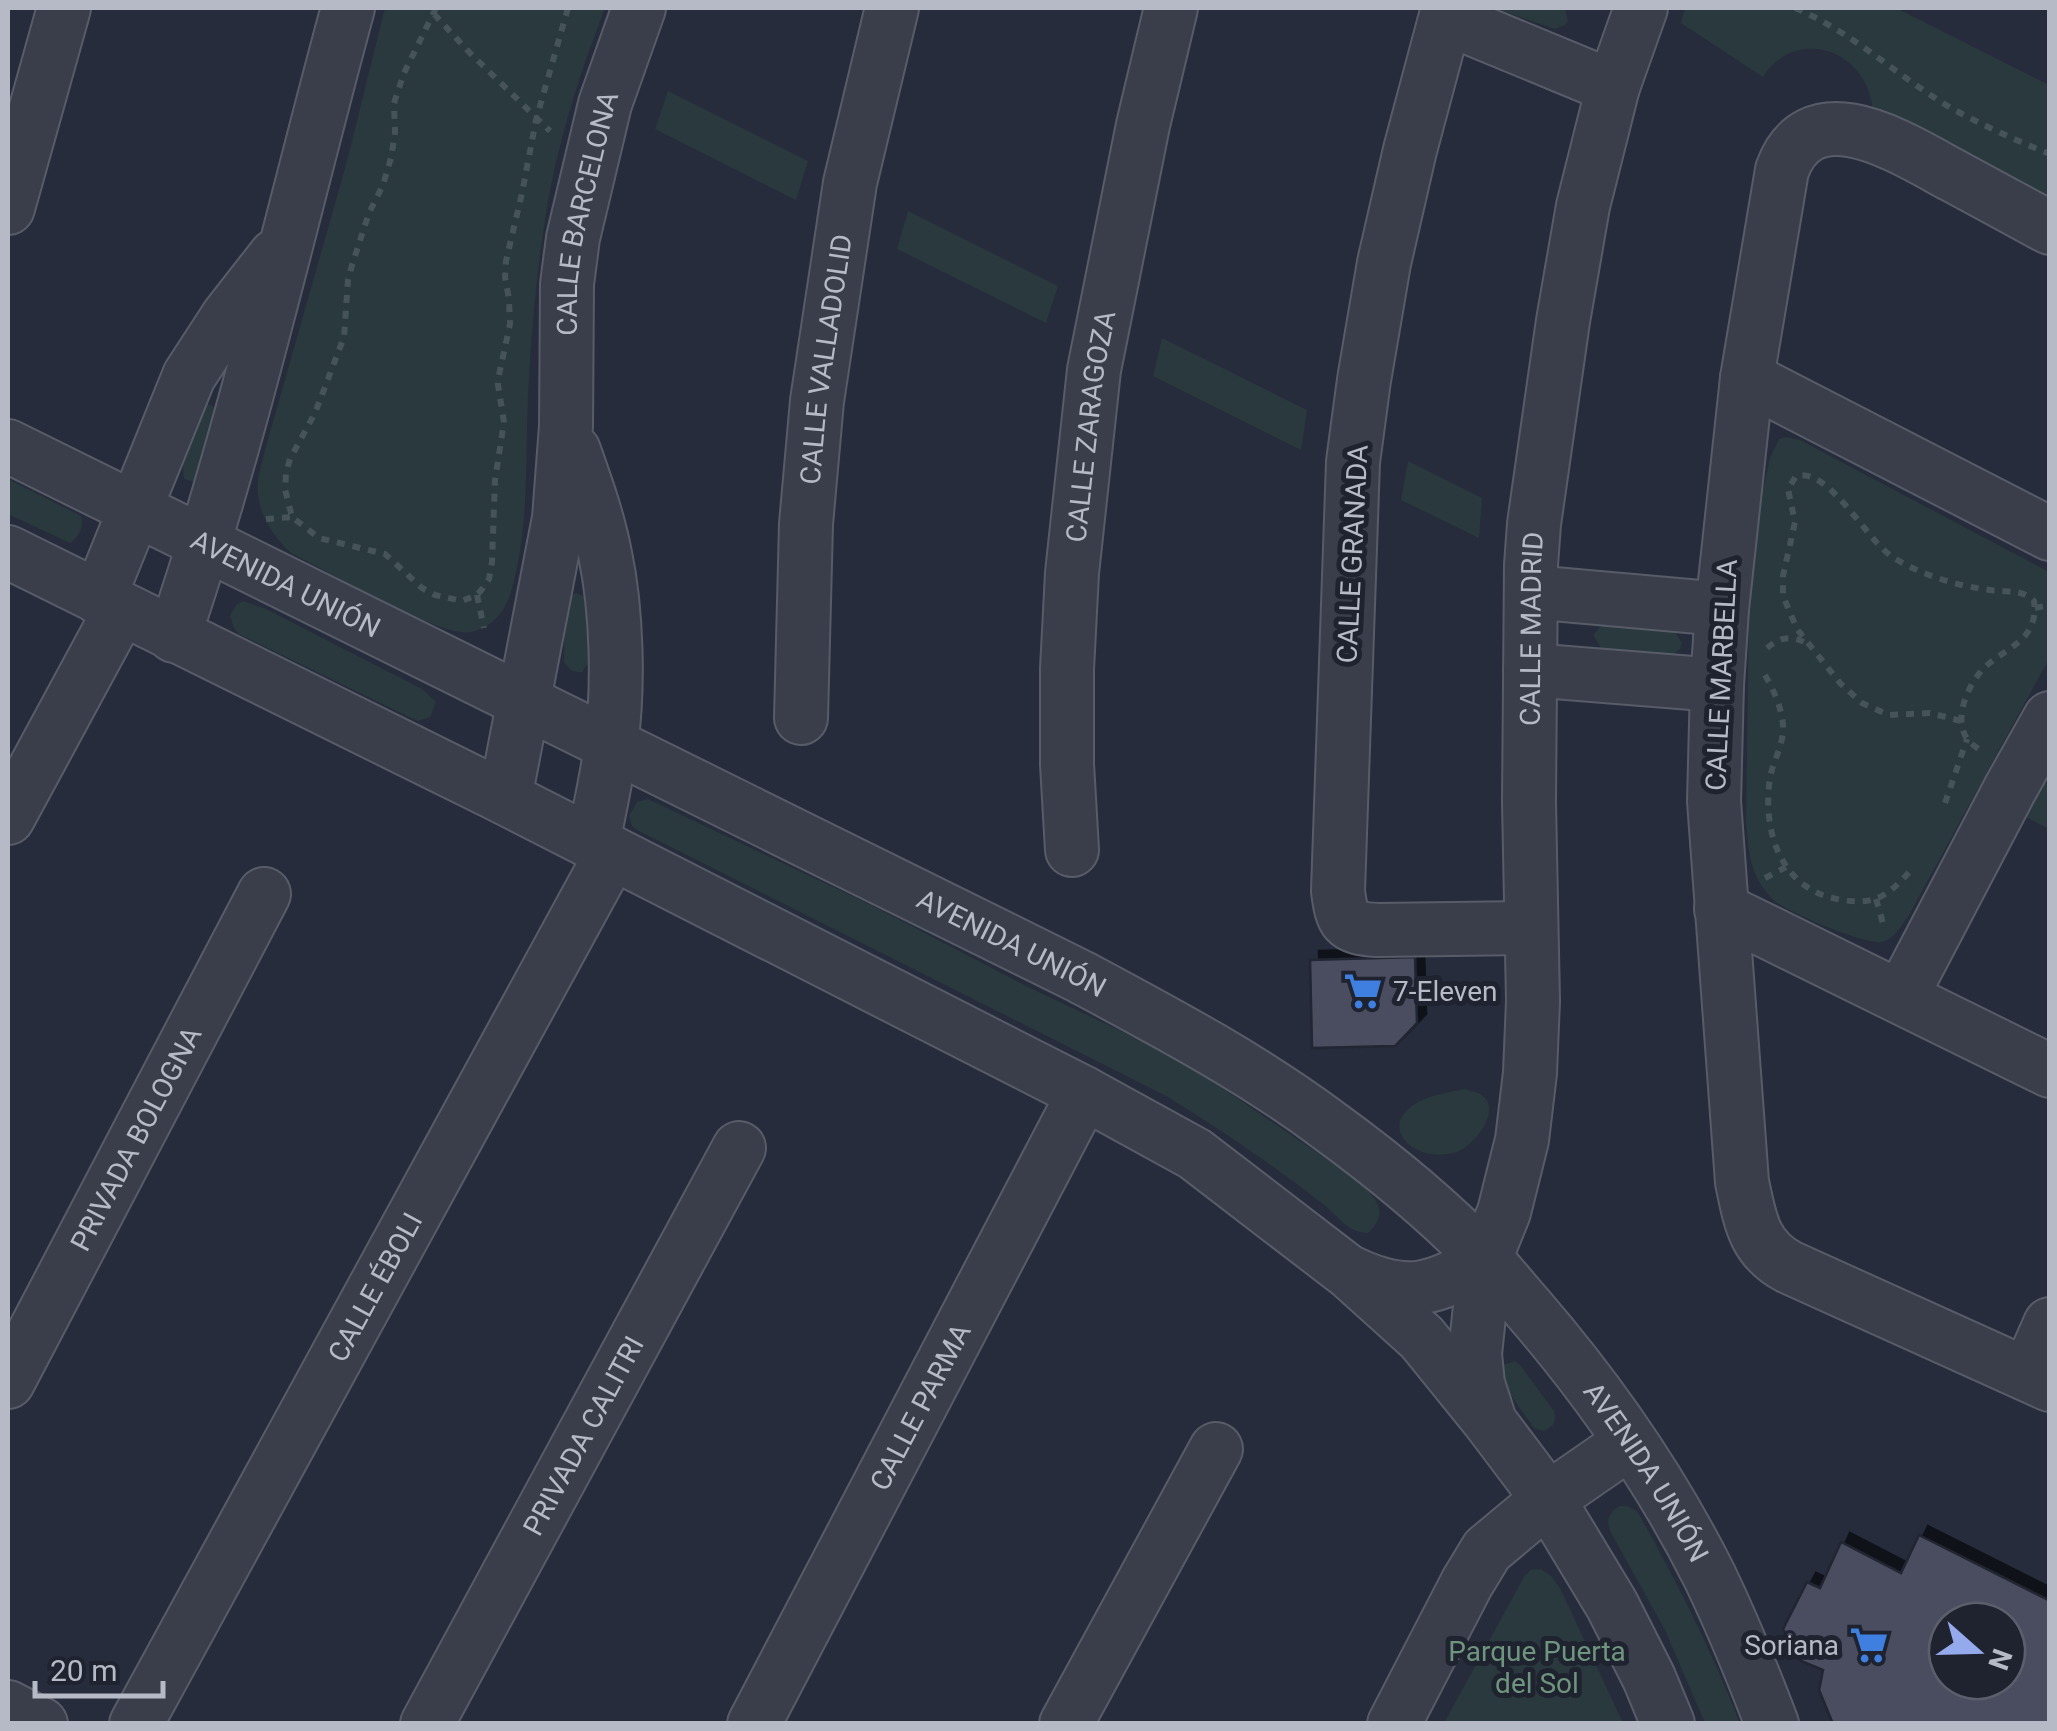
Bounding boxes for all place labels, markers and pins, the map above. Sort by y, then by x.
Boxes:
supermarket icon: 7-Eleven [1342,970,1384,1012]
place label: 7-Eleven [1393,975,1498,1008]
supermarket icon: Soriana [1848,1624,1890,1666]
place label: Soriana [1744,1629,1839,1662]

